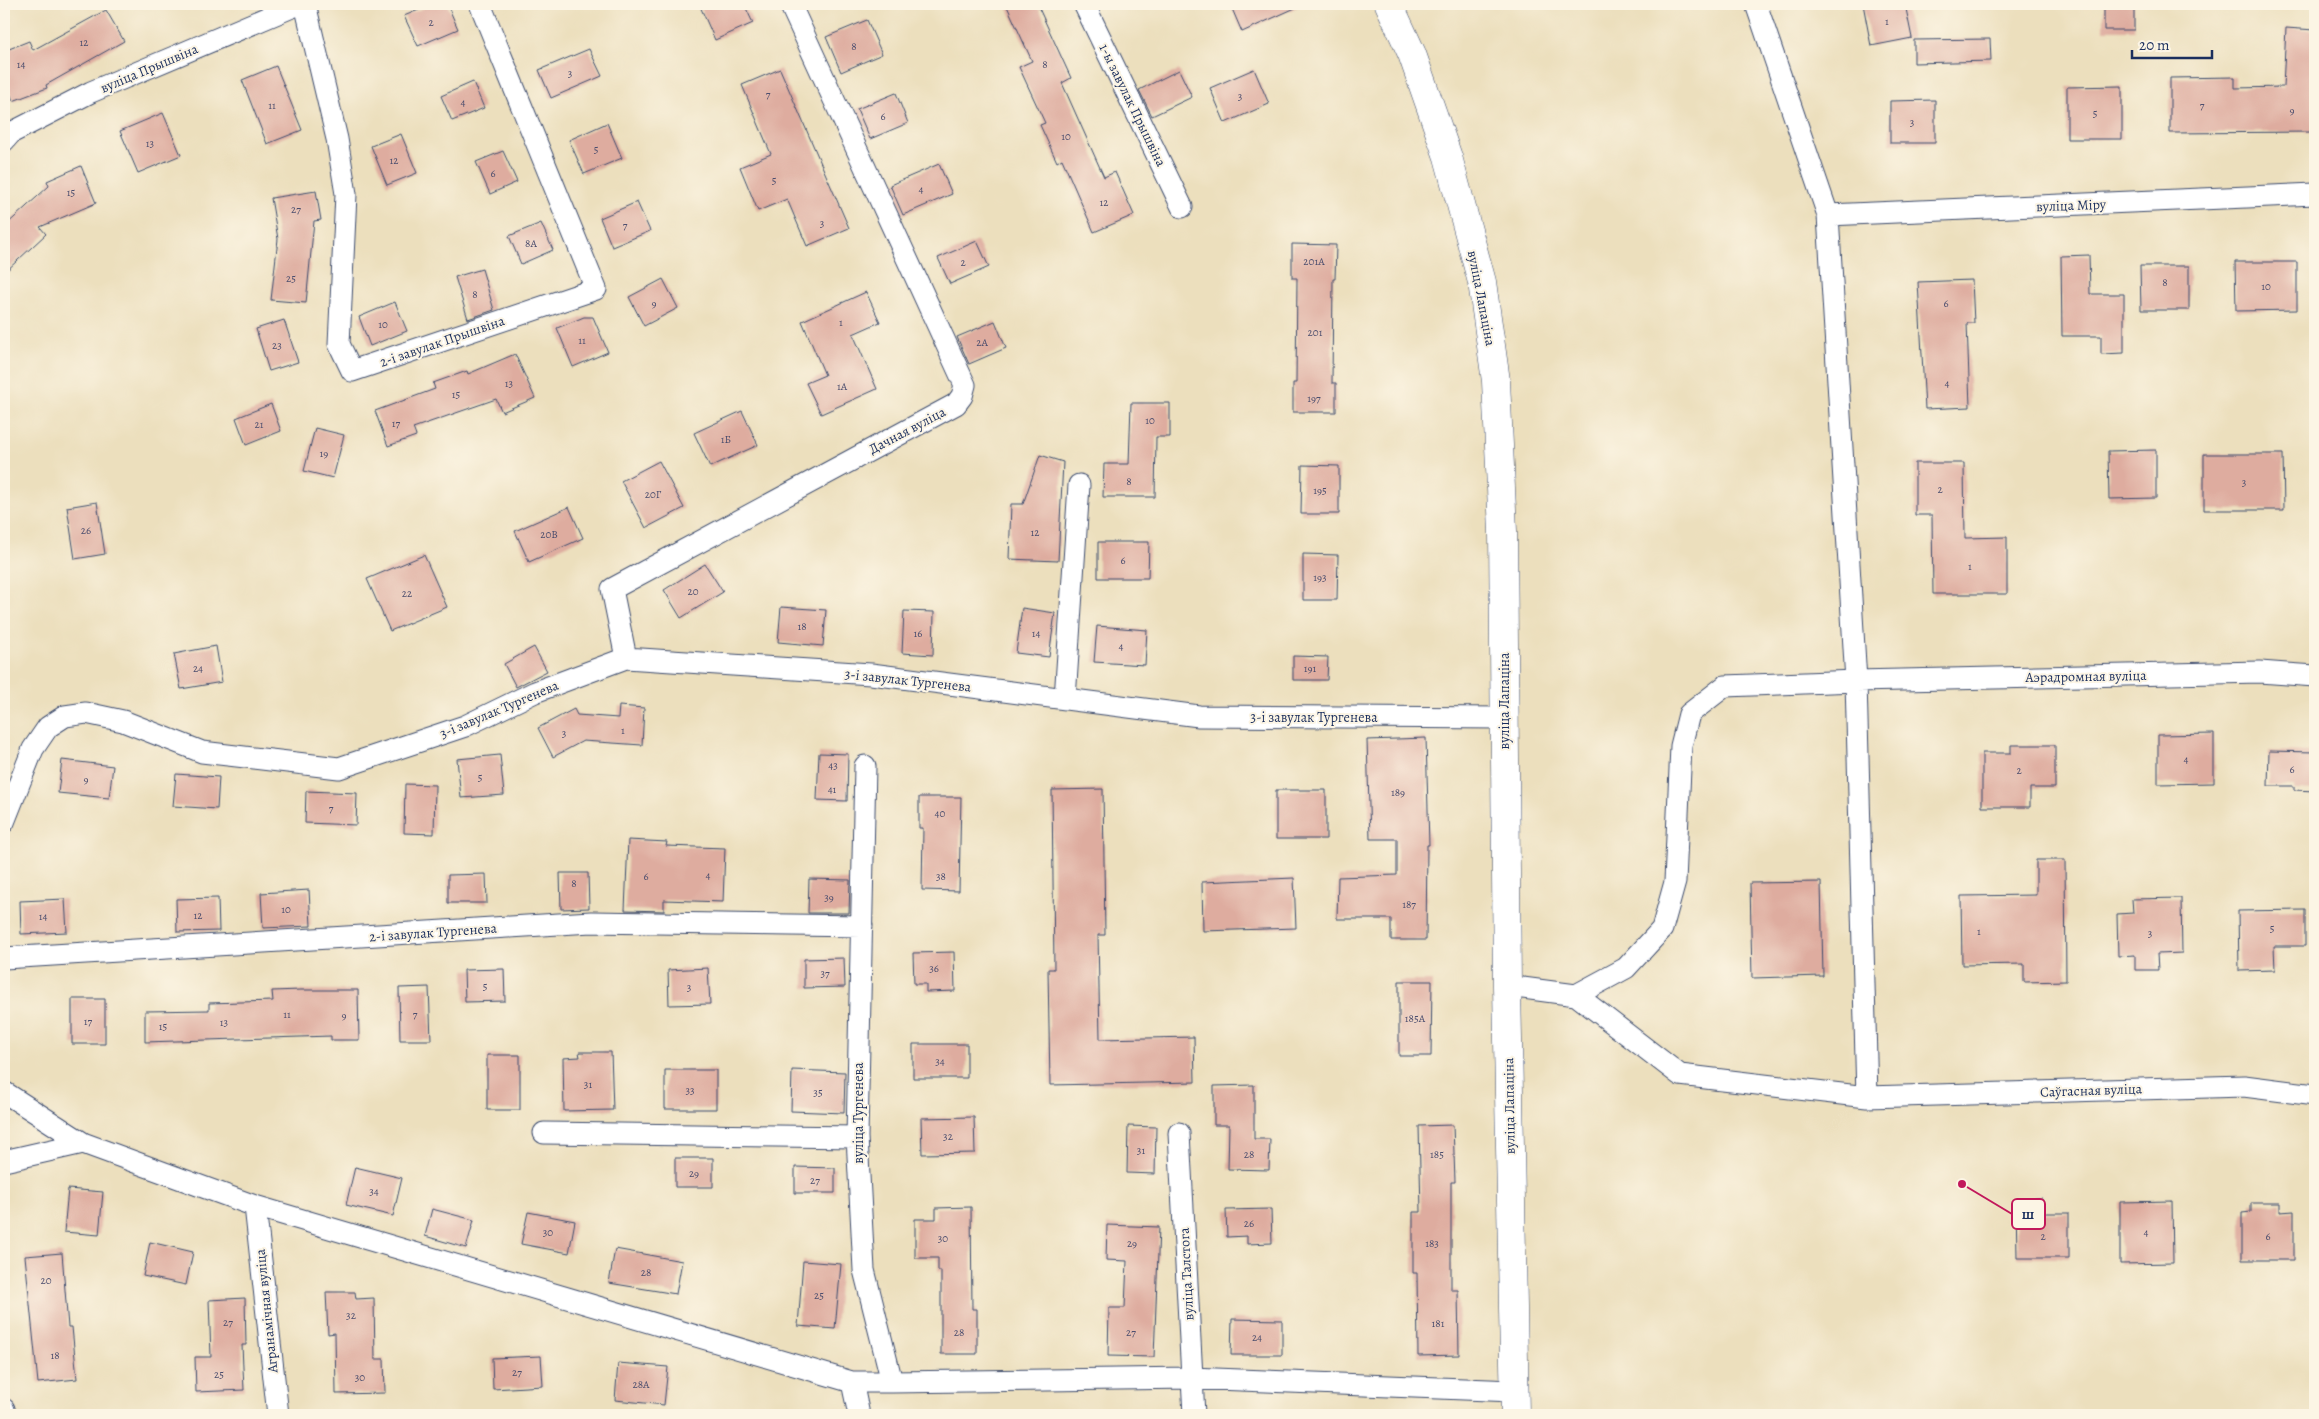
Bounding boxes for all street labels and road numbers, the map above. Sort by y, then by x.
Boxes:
street label: вуліца Прышвіна [98,39,201,98]
street label: 1-ы завулак Прышвіна [1095,41,1171,170]
street label: вуліца Міру [2036,195,2107,216]
street label: вуліца Лапаціна [1463,249,1500,348]
street label: 2-і завулак Прышвіна [377,311,508,372]
street label: Дачная вуліца [866,402,949,459]
street label: вуліца Лапаціна [1495,652,1514,749]
street label: 3-і завулак Тургенева [844,664,973,697]
street label: Аэрадромная вуліца [2024,666,2147,687]
street label: 3-і завулак Тургенева [437,676,562,743]
street label: 3-і завулак Тургенева [1250,708,1378,727]
street label: 2-і завулак Тургенева [368,919,498,946]
street label: вуліца Лапаціна [1499,1057,1520,1155]
street label: вуліца Тургенева [849,1062,868,1164]
street label: Саўгасная вуліца [2040,1079,2143,1102]
street label: вуліца Талстога [1175,1227,1198,1321]
street label: Агранамічная вуліца [250,1248,283,1375]

